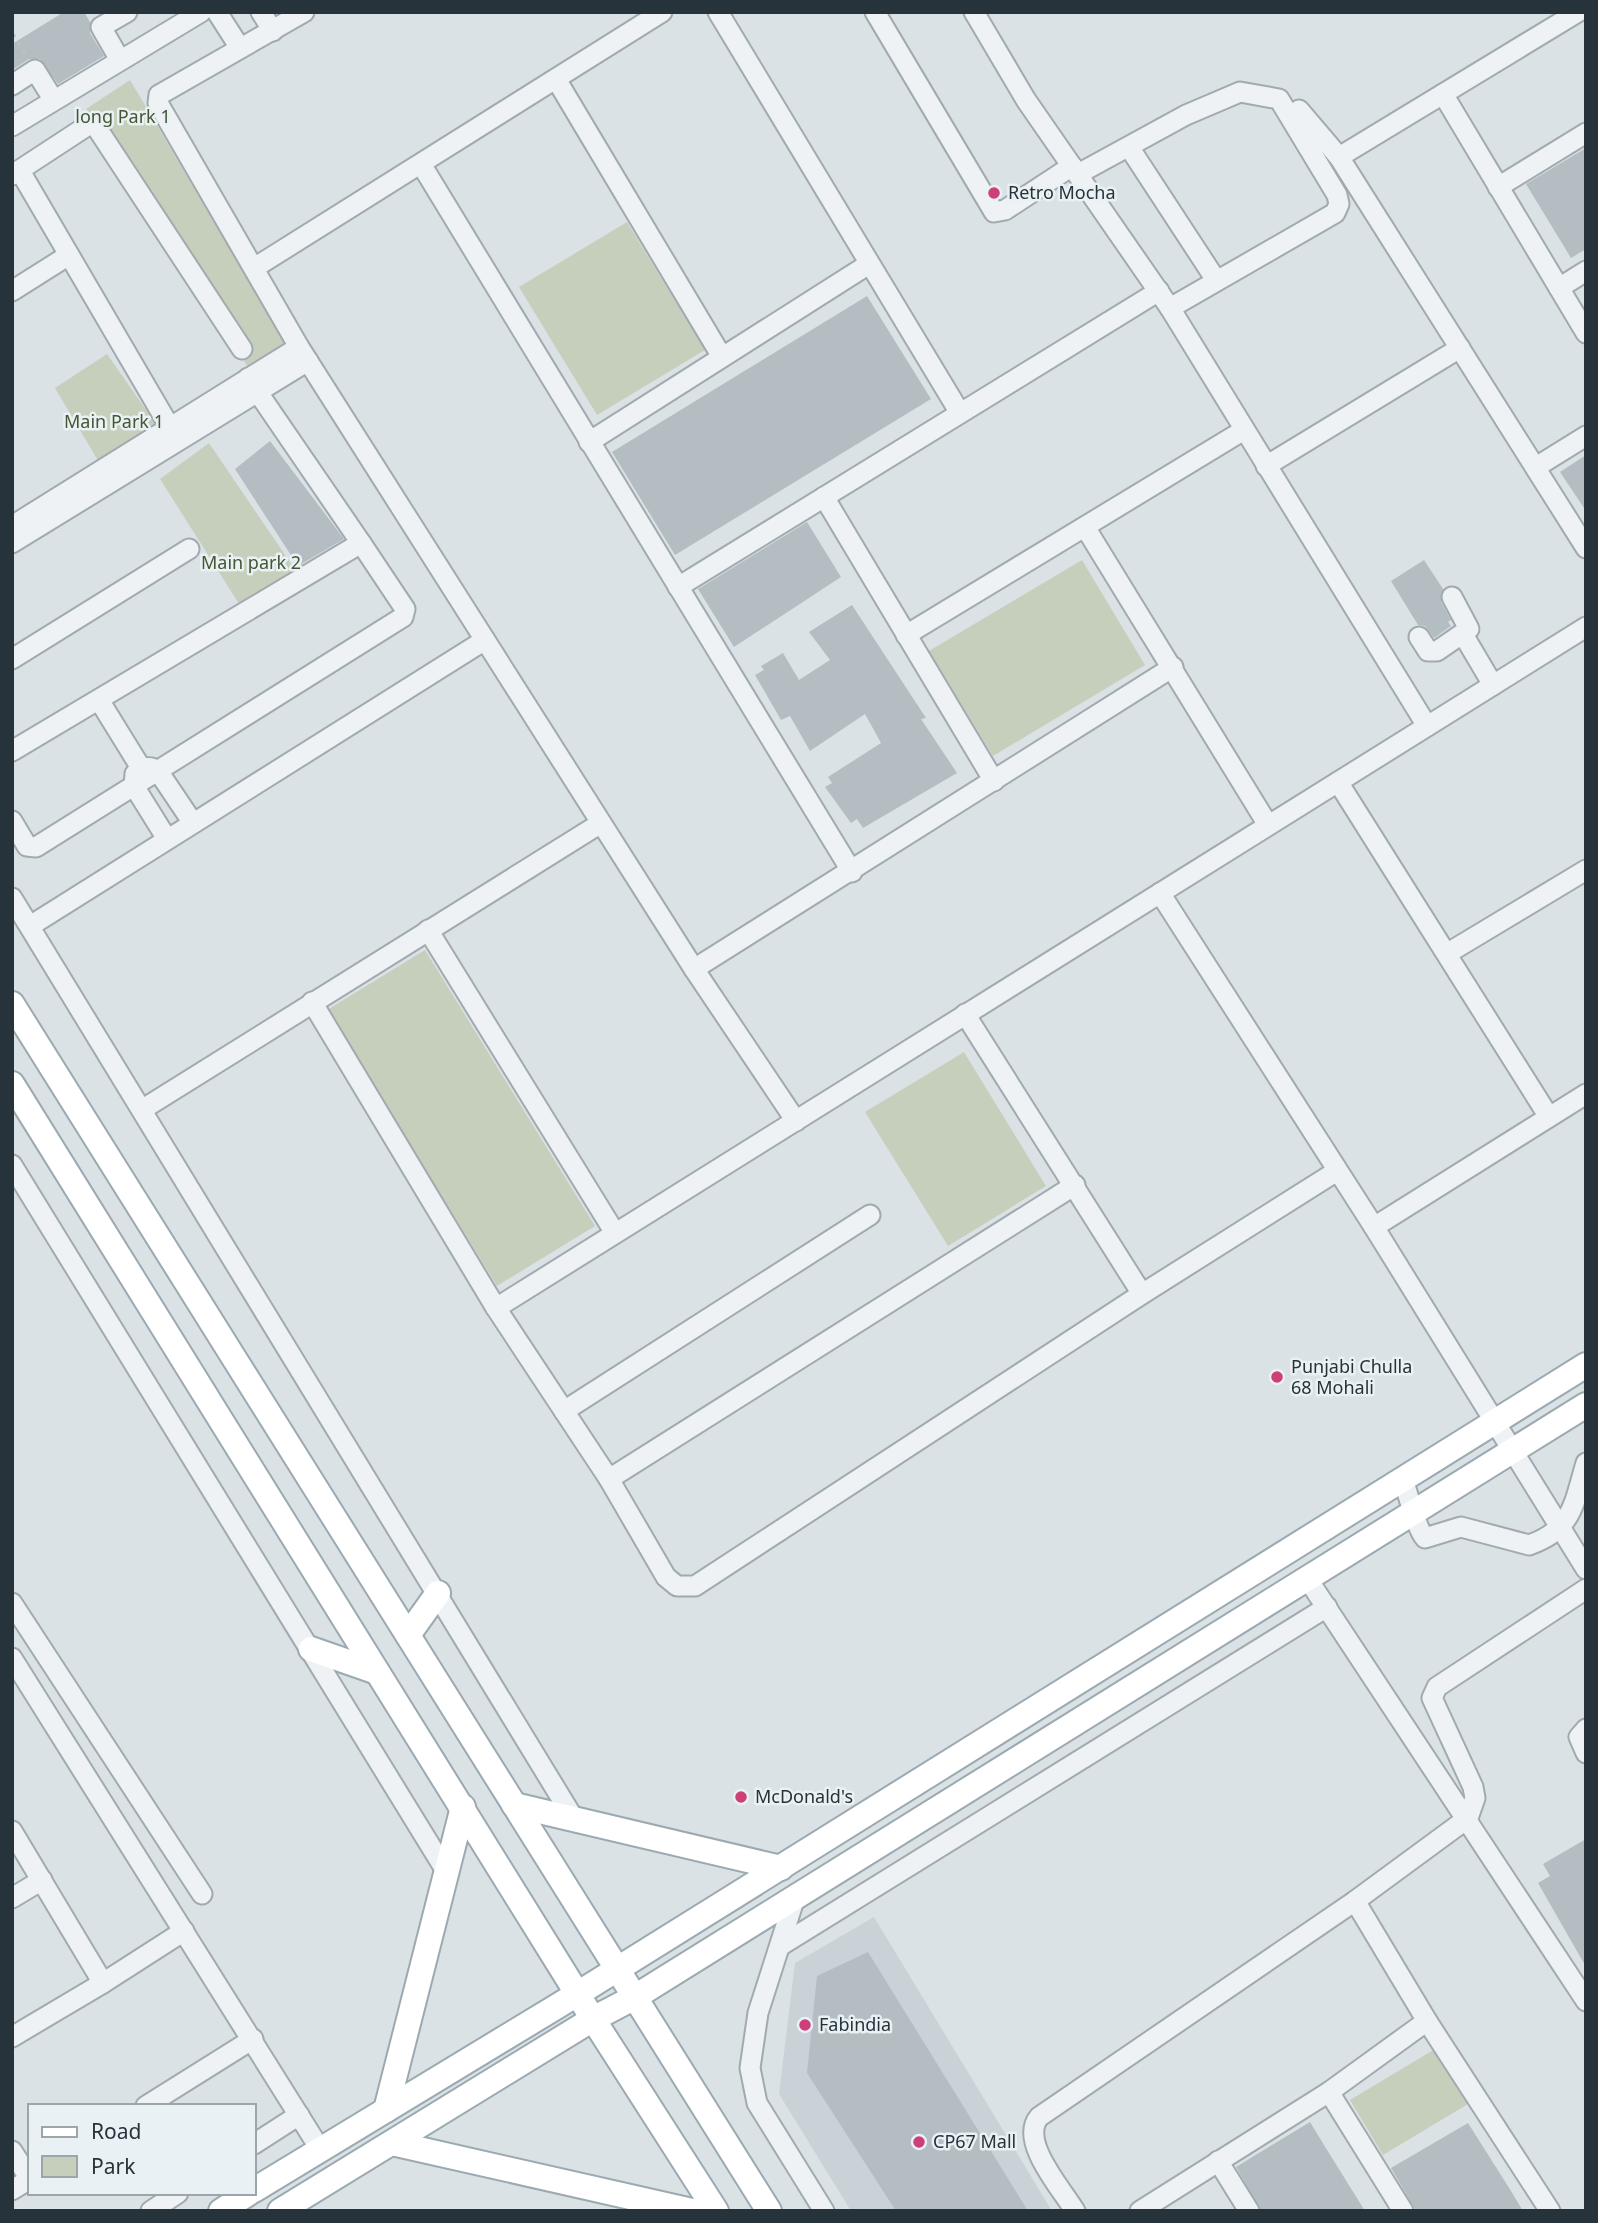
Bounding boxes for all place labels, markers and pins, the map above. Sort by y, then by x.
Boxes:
place label: Retro Mocha [1008,180,1116,204]
marker: Retro Mocha [986,185,1002,201]
place label: Punjabi Chulla 68 Mohali [1291,1354,1412,1399]
marker: Punjabi Chulla 68 Mohali [1269,1369,1285,1385]
place label: McDonald's [755,1784,853,1808]
marker: McDonald's [733,1789,749,1805]
place label: Fabindia [819,2012,891,2036]
marker: Fabindia [797,2017,813,2033]
place label: CP67 Mall [933,2129,1016,2153]
marker: CP67 Mall [911,2134,927,2150]

